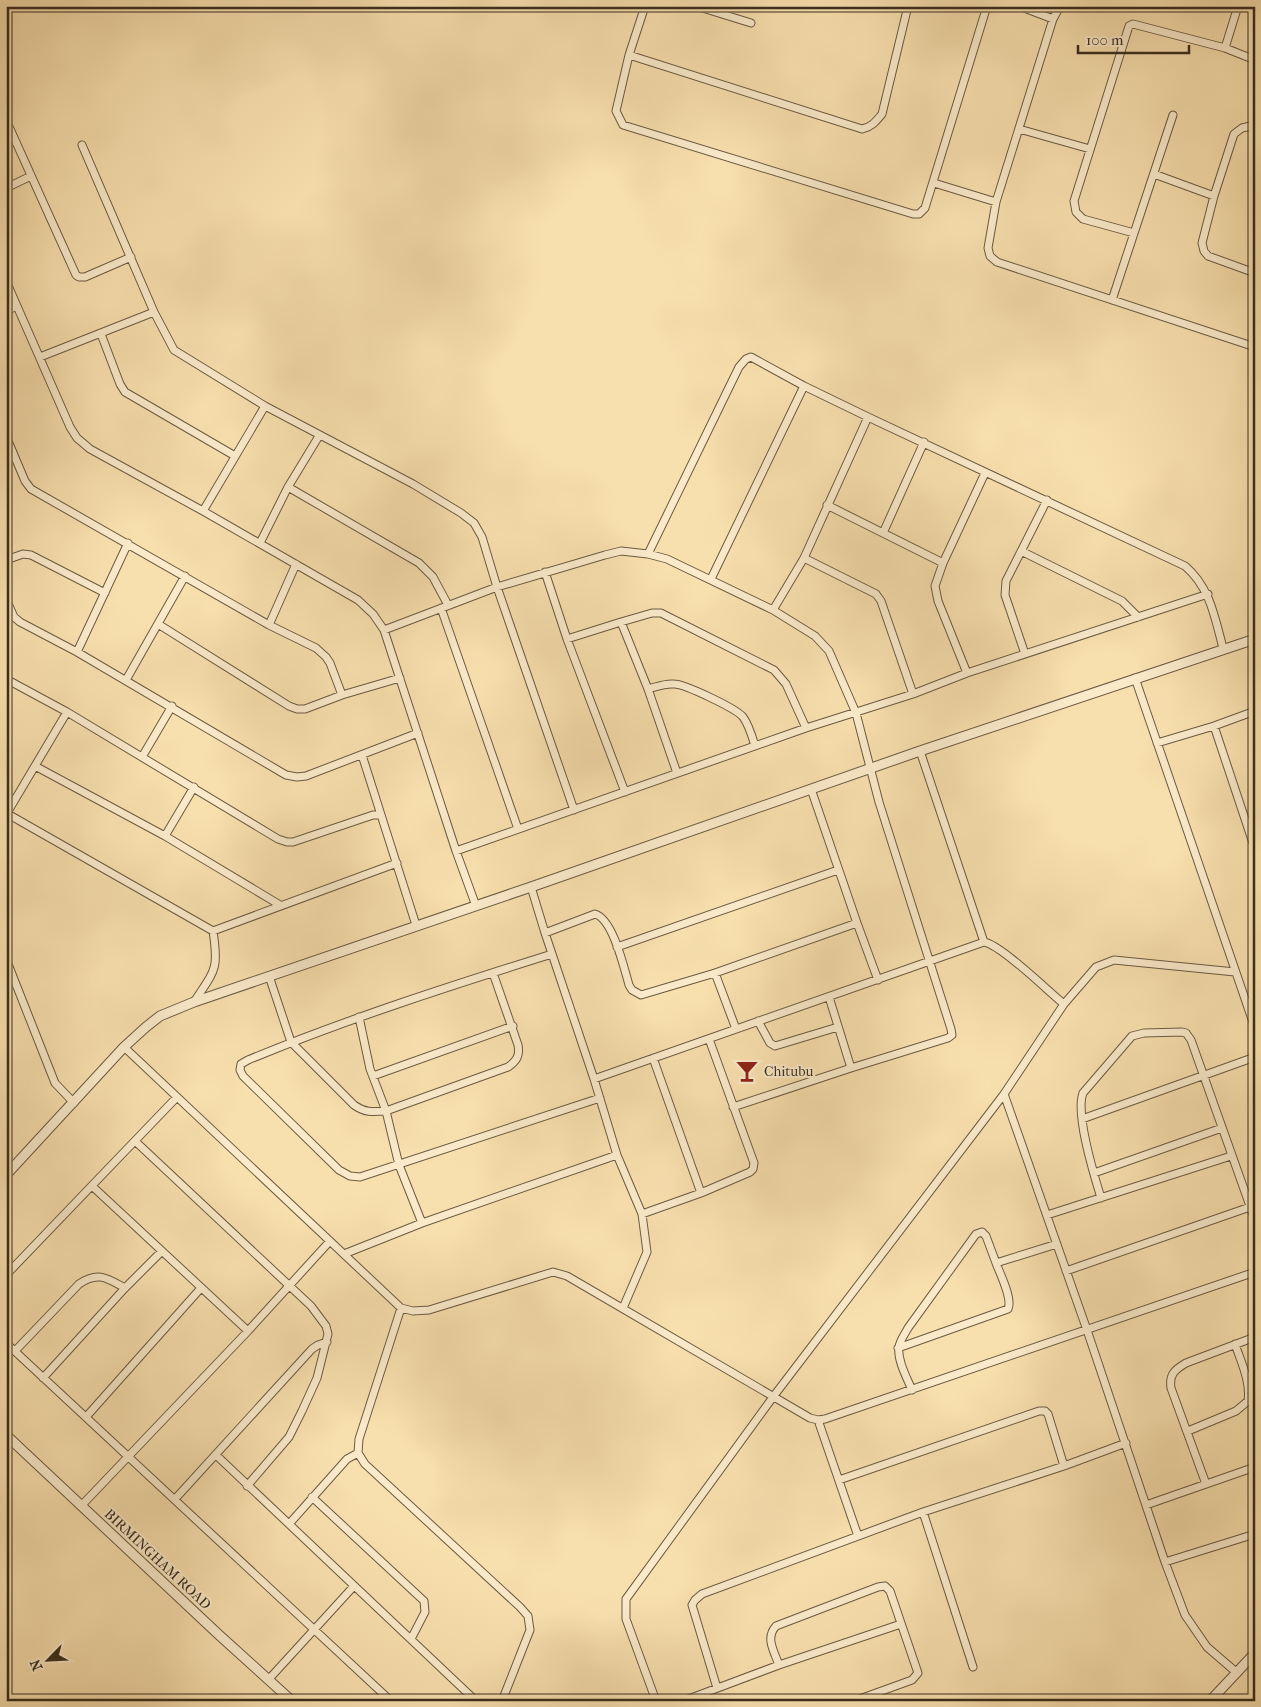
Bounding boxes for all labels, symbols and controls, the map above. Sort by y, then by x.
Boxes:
scale bar [1078,22,1190,54]
text: 100 m [1086,31,1124,49]
bar icon: Chitubu [734,1058,760,1084]
place label: Chitubu [764,1063,813,1080]
street label: BIRMINGHAM ROAD [101,1506,215,1613]
north arrow [22,1634,72,1684]
text: N [27,1656,47,1673]

